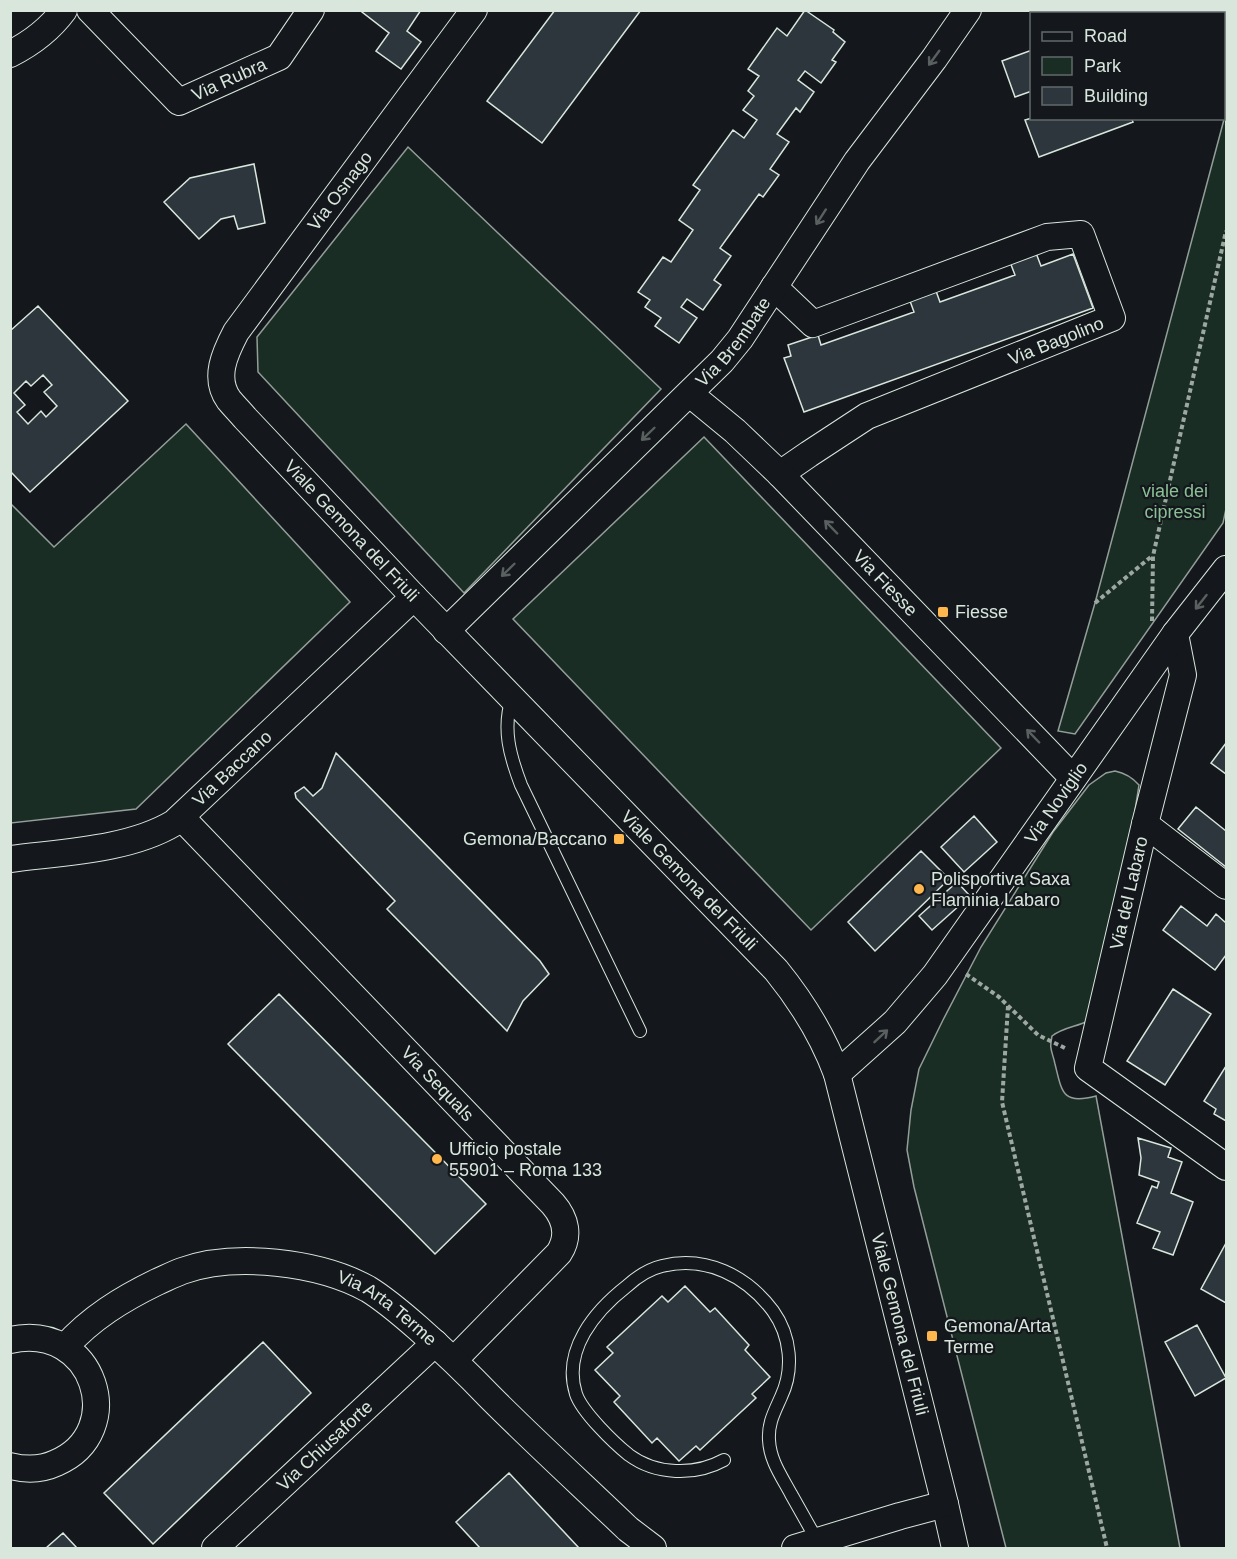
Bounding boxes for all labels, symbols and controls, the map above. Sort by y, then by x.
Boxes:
legend [1030,12,1225,120]
text: Road [1084,26,1127,46]
one-way arrow [928,50,941,66]
street label: Via Rubra [189,54,271,105]
text: Park [1084,56,1122,76]
text: Building [1084,86,1148,106]
street label: Via Osnago [304,148,376,234]
one-way arrow [814,208,827,225]
street label: Via Brembate [692,293,775,391]
street label: Via Bagolino [1006,313,1106,369]
one-way arrow [641,427,656,442]
street label: Viale Gemona del Friuli [280,456,423,606]
park label: viale dei cipressi [1142,481,1208,522]
one-way arrow [823,519,838,534]
street label: Via Fiesse [849,546,921,620]
one-way arrow [501,563,516,578]
one-way arrow [1194,593,1207,609]
place label: Fiesse [955,602,1008,622]
marker: Fiesse [936,605,950,619]
street label: Via Baccano [189,726,276,810]
one-way arrow [1026,729,1040,744]
street label: Via Noviglio [1021,758,1092,847]
street label: Viale Gemona del Friuli [617,806,761,954]
place label: Gemona/Baccano [463,829,607,849]
marker: Gemona/Baccano [612,832,626,846]
street label: Via del Labaro [1106,834,1152,952]
place label: Polisportiva Saxa Flaminia Labaro [931,869,1071,910]
marker: Polisportiva Saxa Flaminia Labaro [912,882,926,896]
one-way arrow [873,1029,888,1043]
street label: Via Sequals [397,1042,478,1125]
place label: Ufficio postale 55901 – Roma 133 [449,1139,602,1180]
marker: Ufficio postale 55901 – Roma 133 [430,1152,444,1166]
street label: Viale Gemona del Friuli [867,1231,932,1417]
street label: Via Arta Terme [335,1267,441,1350]
place label: Gemona/Arta Terme [944,1316,1052,1357]
marker: Gemona/Arta Terme [925,1329,939,1343]
street label: Via Chiusaforte [273,1397,376,1495]

